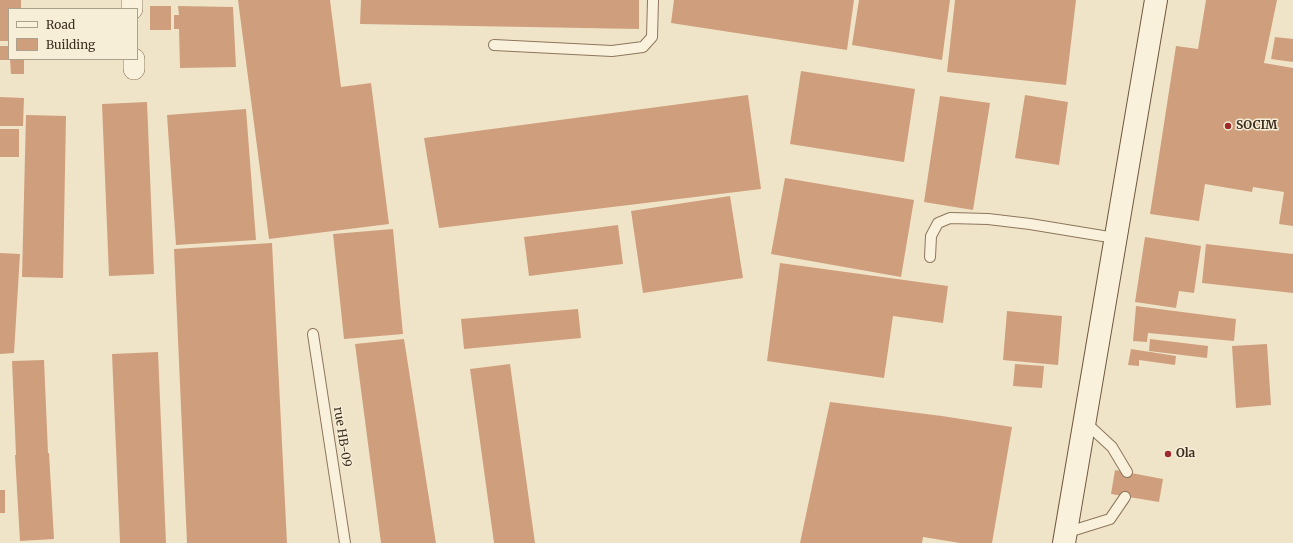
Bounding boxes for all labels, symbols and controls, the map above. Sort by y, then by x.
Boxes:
legend [8,8,138,60]
text: Road [46,17,75,32]
text: Building [46,37,95,52]
place label: SOCIM [1236,119,1278,133]
marker: SOCIM [1223,121,1233,131]
street label: rue HB-09 [330,406,354,468]
place label: Ola [1176,447,1195,461]
marker: Ola [1163,449,1173,459]

